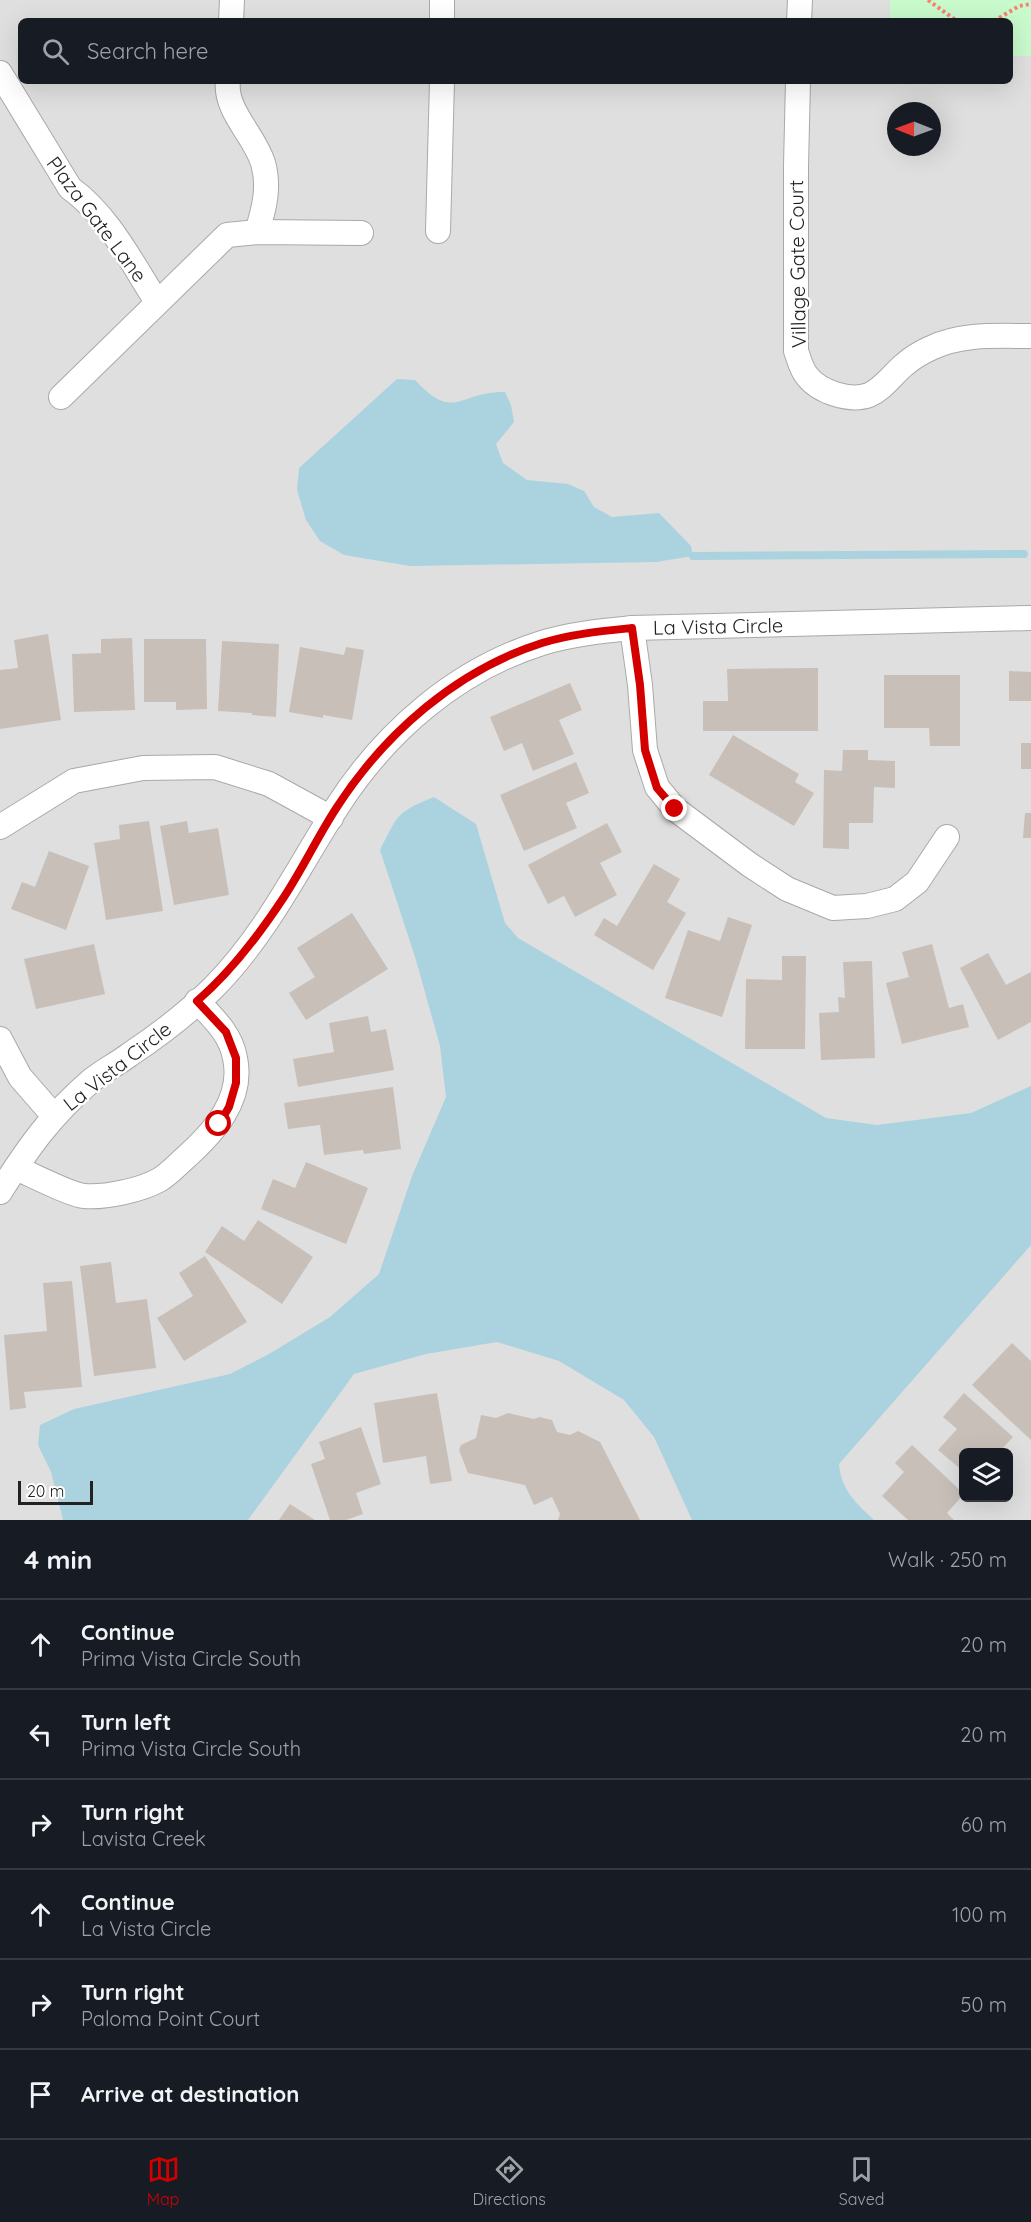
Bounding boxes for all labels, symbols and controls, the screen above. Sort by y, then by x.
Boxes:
search box [18,18,1013,84]
icon: search [39,35,72,68]
text: Search here [87,37,208,65]
north arrow [887,102,941,156]
street label: Plaza Gate Lane [42,151,152,287]
street label: Village Gate Court [783,179,811,348]
street label: La Vista Circle [653,612,783,640]
route end [661,795,687,821]
street label: La Vista Circle [58,1016,176,1116]
route start [205,1110,231,1136]
map controls [959,1448,1013,1502]
button: layers [959,1448,1013,1502]
scale bar [18,1478,93,1506]
text: 20 m [27,1481,64,1501]
text: 4 min [24,1543,92,1576]
text: Walk · 250 m [888,1547,1007,1572]
text: Continue [81,1618,175,1646]
icon: ahead [24,1628,57,1661]
text: 20 m [960,1632,1007,1657]
text: Prima Vista Circle South [81,1646,301,1671]
text: Turn left [81,1708,171,1736]
icon: left [24,1718,57,1751]
text: 20 m [960,1722,1007,1747]
text: Prima Vista Circle South [81,1736,301,1761]
text: Turn right [81,1798,185,1826]
icon: right [24,1808,57,1841]
text: 60 m [961,1812,1007,1837]
text: Lavista Creek [81,1826,206,1851]
text: Continue [81,1888,175,1916]
icon: ahead [24,1898,57,1931]
text: 100 m [952,1902,1007,1927]
text: La Vista Circle [81,1916,211,1941]
text: Turn right [81,1978,185,2006]
icon: right [24,1988,57,2021]
text: 50 m [961,1992,1007,2017]
text: Paloma Point Court [81,2006,260,2031]
icon: arrive [24,2078,57,2111]
text: Arrive at destination [81,2080,299,2108]
tab: Map [147,2153,180,2209]
tab: Directions [473,2153,546,2209]
tab: Saved [839,2153,884,2209]

